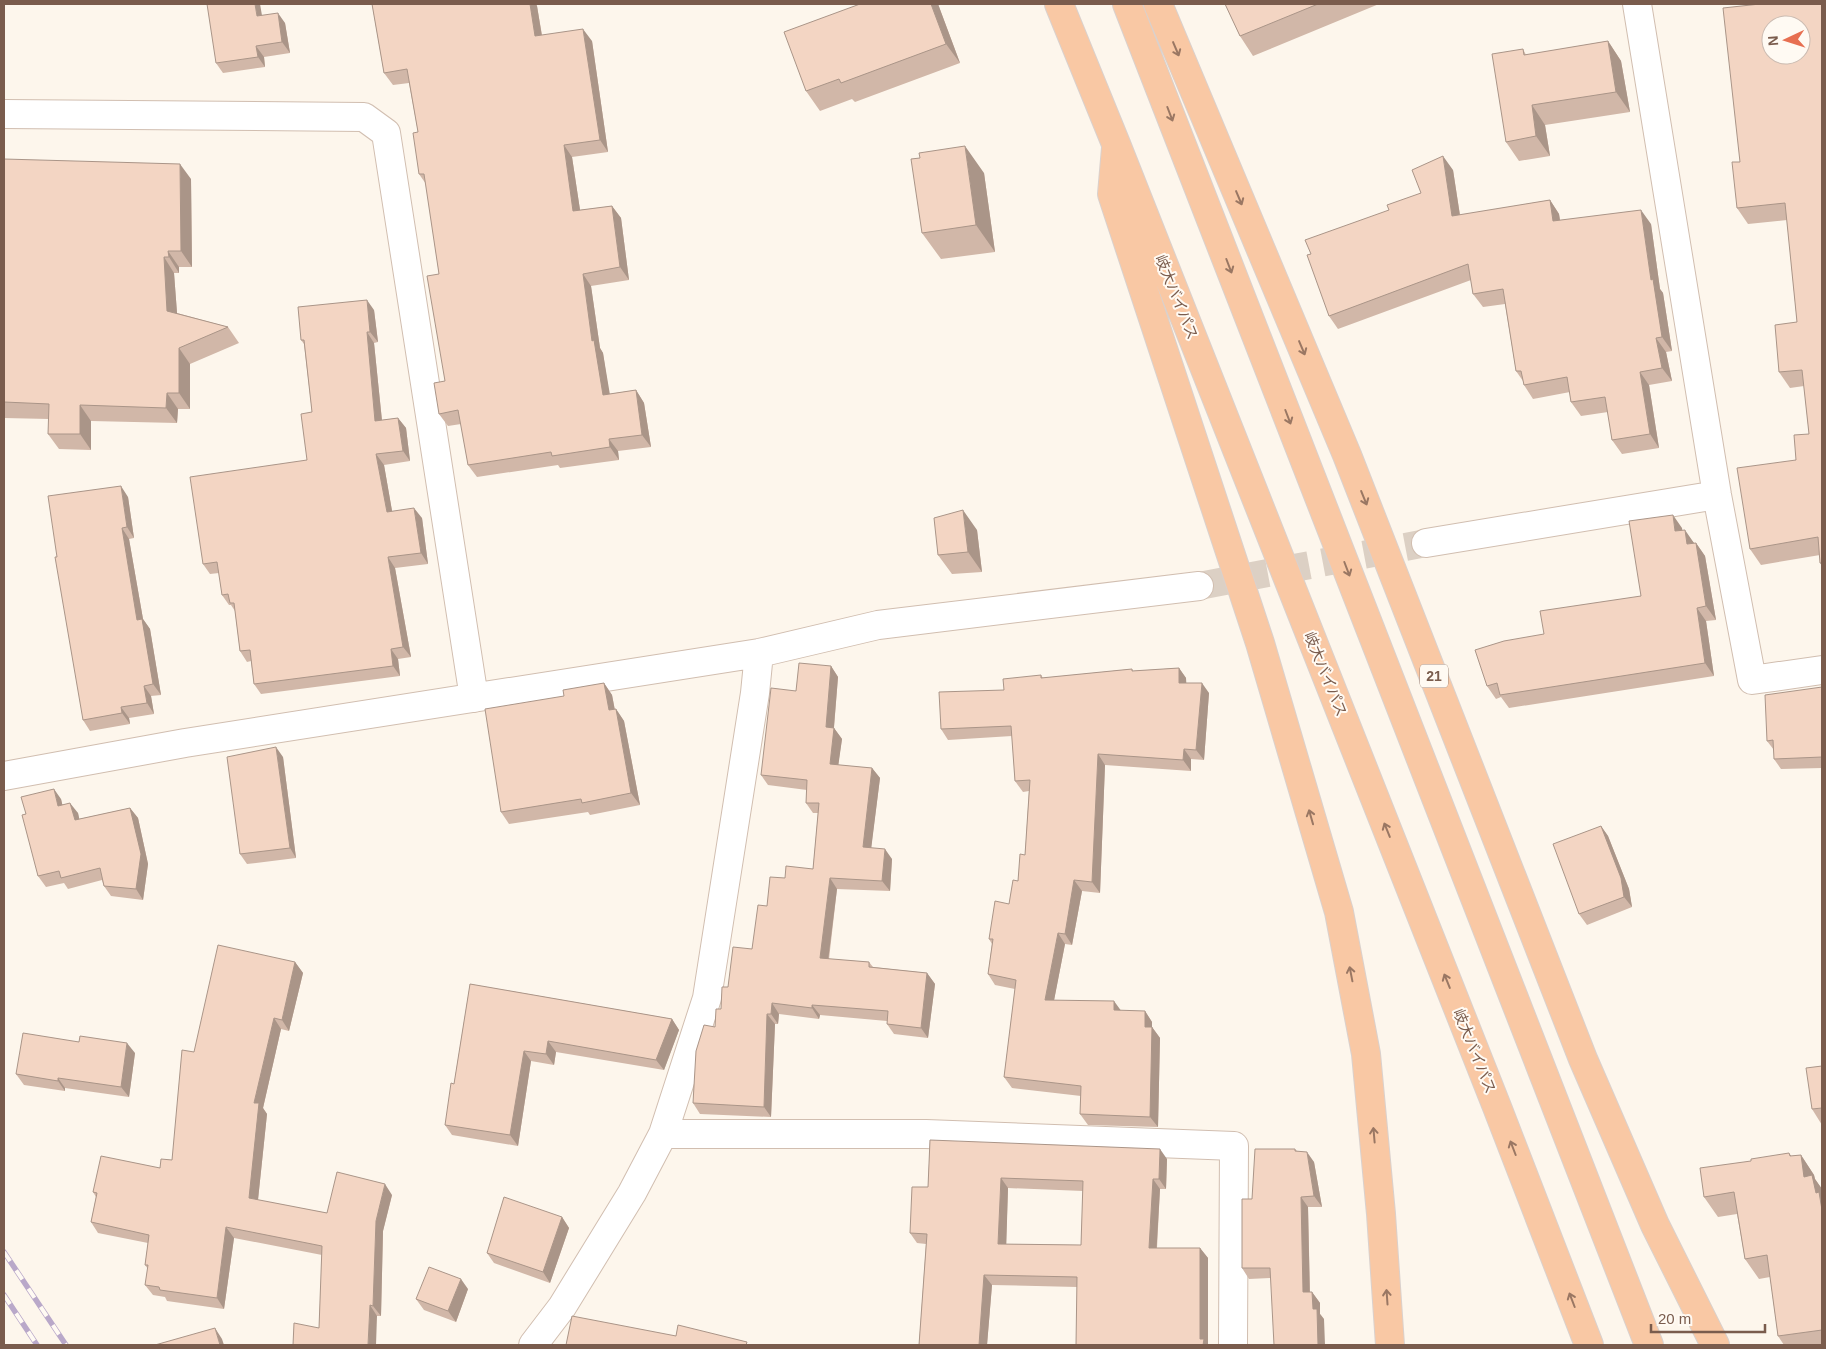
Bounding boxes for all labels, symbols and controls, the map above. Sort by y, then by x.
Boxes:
north arrow [1761,15,1811,65]
text: N [1765,35,1781,47]
one-way arrow [1172,41,1182,56]
one-way arrow [1166,106,1175,122]
one-way arrow [1236,191,1245,206]
street label: 岐大バイパス [1152,252,1202,342]
one-way arrow [1225,258,1234,273]
one-way arrow [1298,340,1308,355]
one-way arrow [1284,409,1293,424]
one-way arrow [1361,491,1370,506]
one-way arrow [1343,561,1352,576]
street label: 岐大バイパス [1301,629,1351,719]
road number: 21 [1420,664,1448,688]
one-way arrow [1306,809,1316,825]
one-way arrow [1382,823,1391,838]
one-way arrow [1346,966,1355,982]
one-way arrow [1442,974,1451,989]
street label: 岐大バイパス [1450,1006,1500,1096]
one-way arrow [1369,1127,1379,1143]
one-way arrow [1508,1141,1517,1156]
one-way arrow [1382,1289,1391,1305]
one-way arrow [1566,1293,1576,1308]
scale bar [1651,1302,1765,1334]
text: 20 m [1658,1310,1691,1327]

